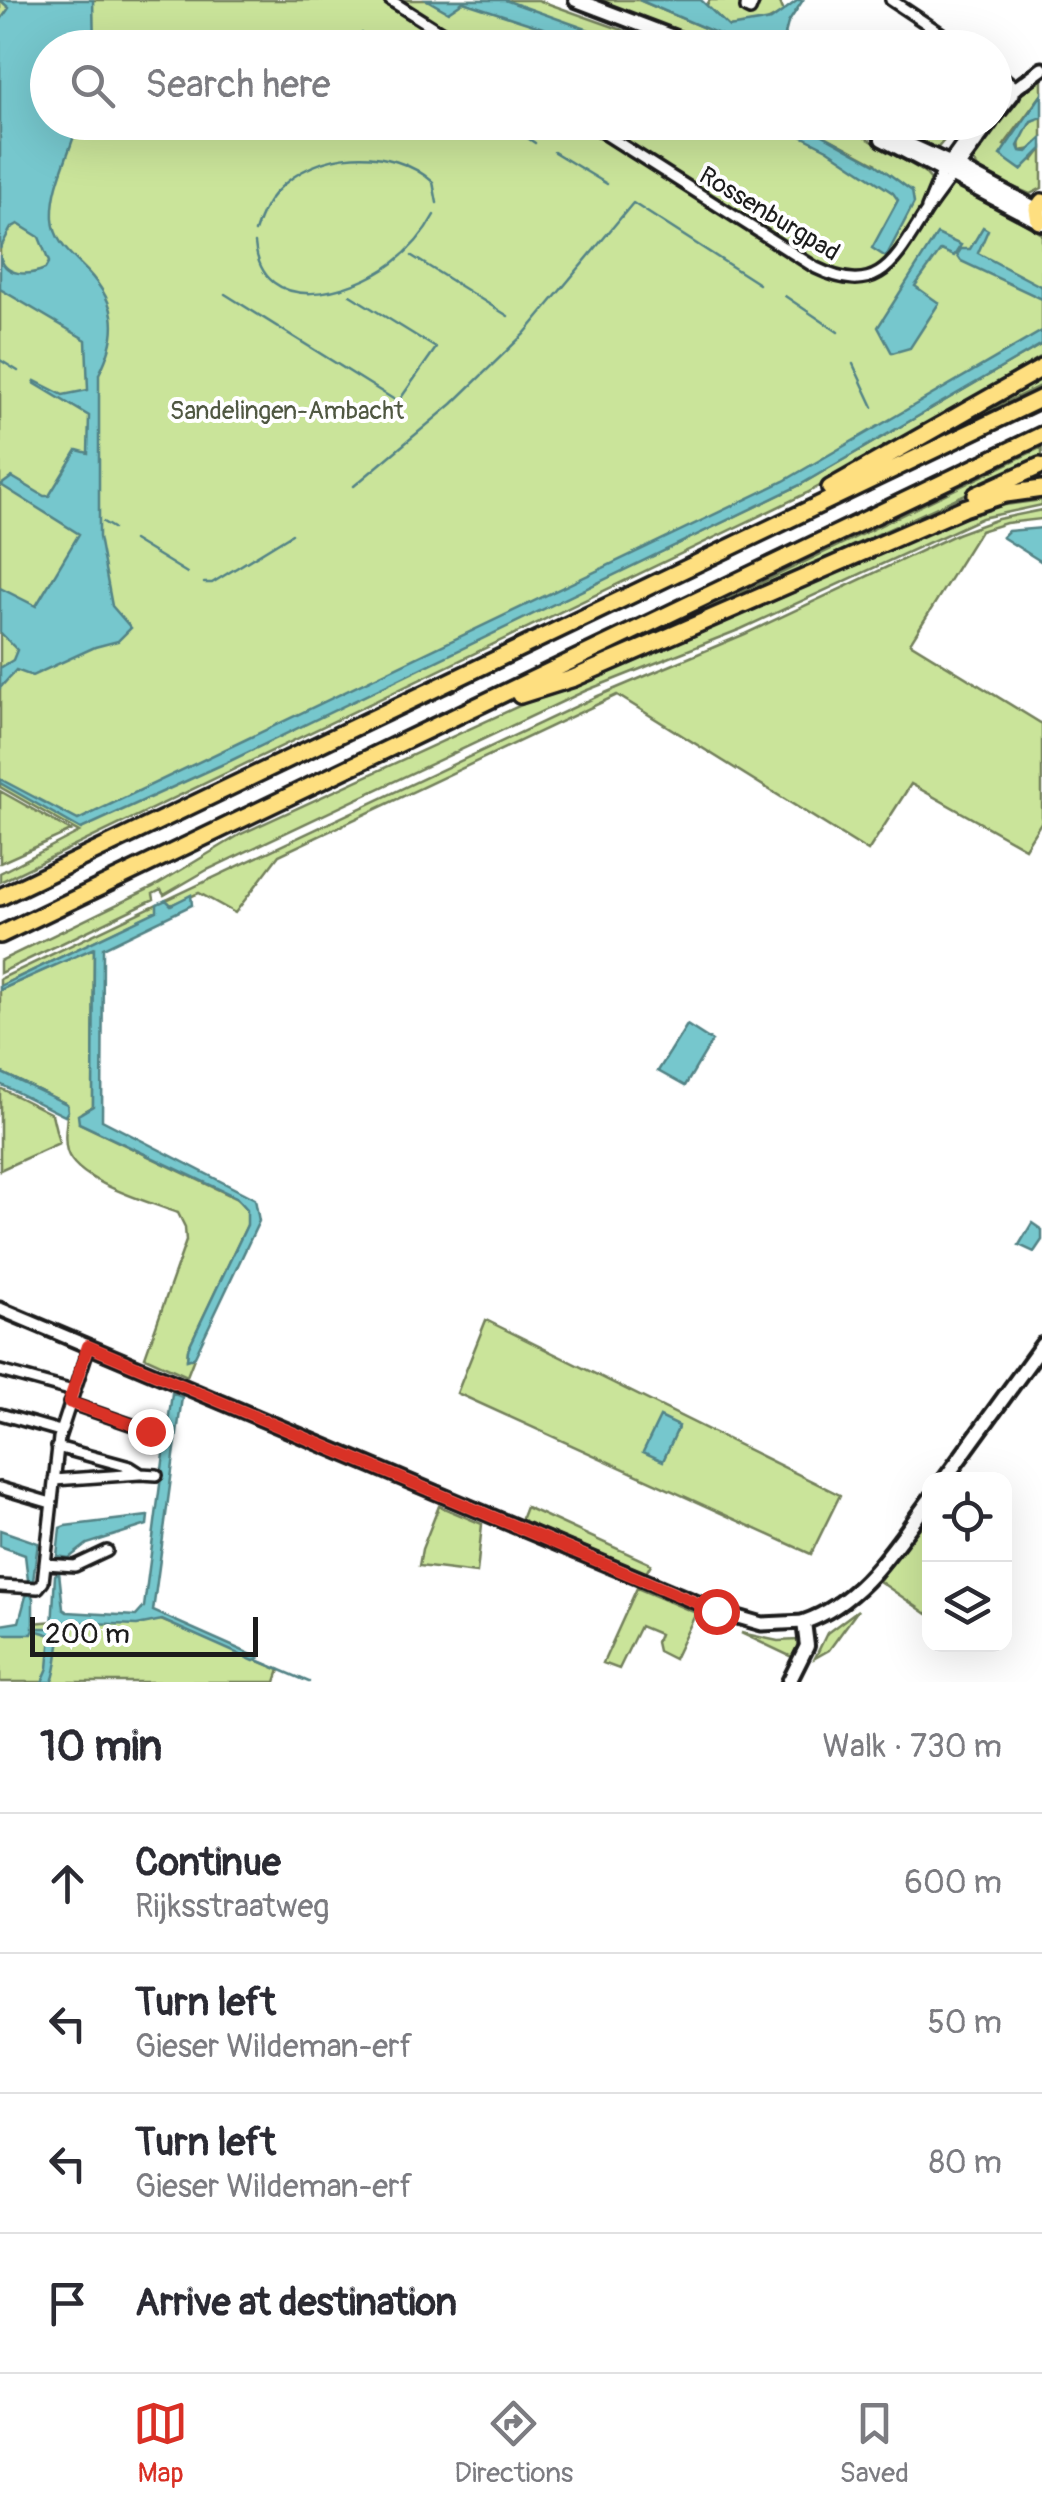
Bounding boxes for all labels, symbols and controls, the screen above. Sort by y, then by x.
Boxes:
search box [30,30,1012,140]
icon: search [65,58,120,113]
text: Search here [145,61,331,109]
street label: Rossenburgpad [693,160,845,268]
park label: Sandelingen-Ambacht [170,396,405,427]
route end [128,1409,174,1455]
map controls [922,1472,1012,1652]
button: locate [922,1472,1012,1562]
button: layers [922,1562,1012,1652]
route start [694,1589,740,1635]
scale bar [30,1612,258,1656]
text: 200 m [45,1617,130,1652]
text: 10 min [40,1721,162,1773]
text: Walk · 730 m [823,1727,1002,1767]
text: Continue [135,1839,281,1887]
icon: ahead [40,1856,95,1911]
text: 600 m [904,1863,1002,1903]
text: Rijksstraatweg [135,1887,329,1927]
text: Turn left [135,1979,276,2027]
icon: left [40,1996,95,2051]
text: 50 m [927,2003,1002,2043]
text: Gieser Wildeman-erf [135,2027,413,2067]
text: Turn left [135,2119,276,2167]
icon: left [40,2136,95,2191]
text: 80 m [929,2143,1002,2183]
text: Gieser Wildeman-erf [135,2167,413,2207]
icon: arrive [40,2276,95,2331]
text: Arrive at destination [135,2279,457,2327]
tab: Map [133,2396,188,2491]
tab: Directions [454,2396,573,2491]
tab: Saved [839,2396,909,2491]

